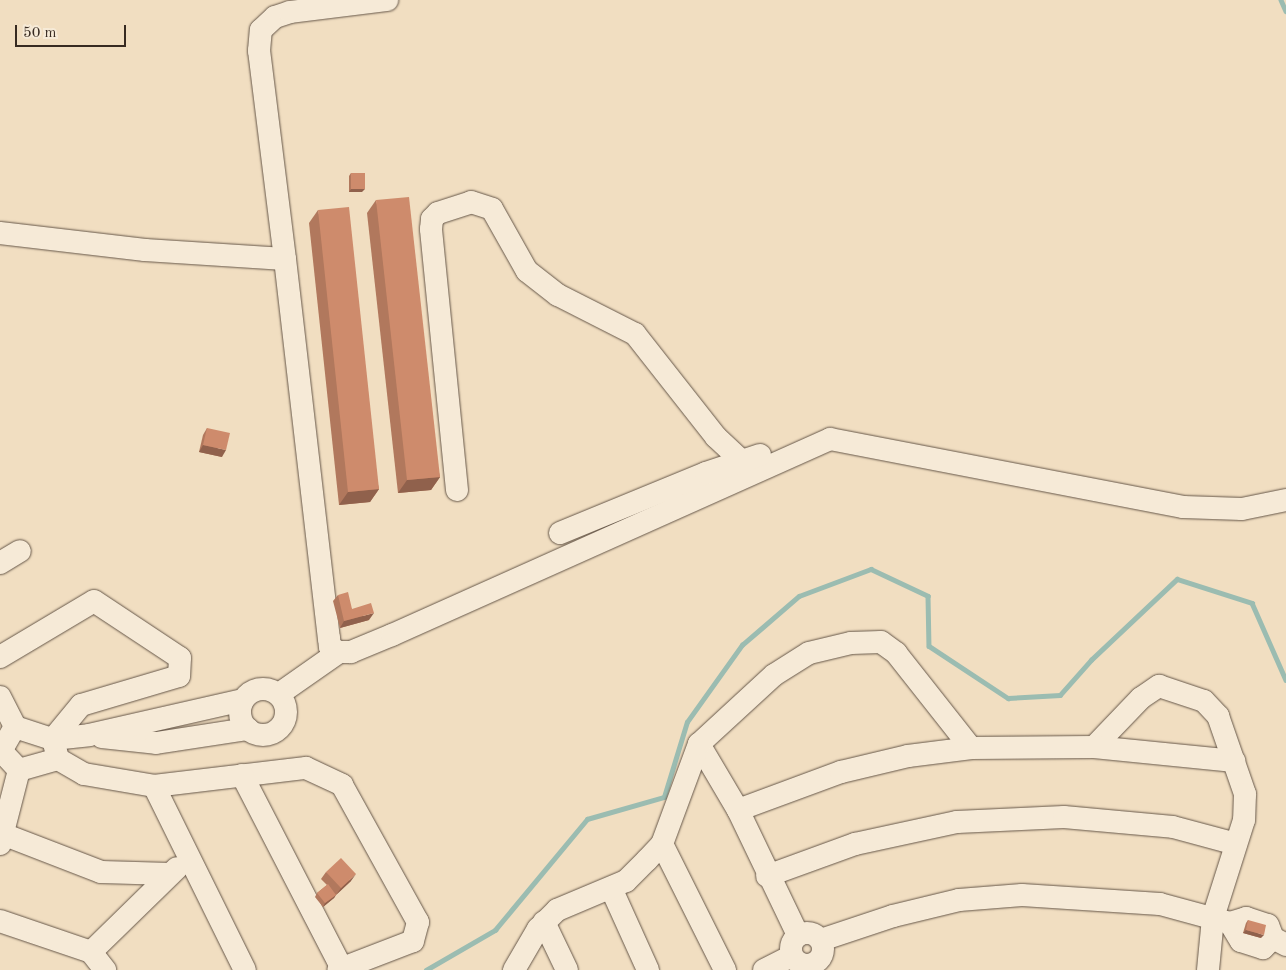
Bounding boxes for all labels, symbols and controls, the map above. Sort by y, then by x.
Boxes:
scale bar [18,15,129,47]
text: 50 m [23,26,57,41]

